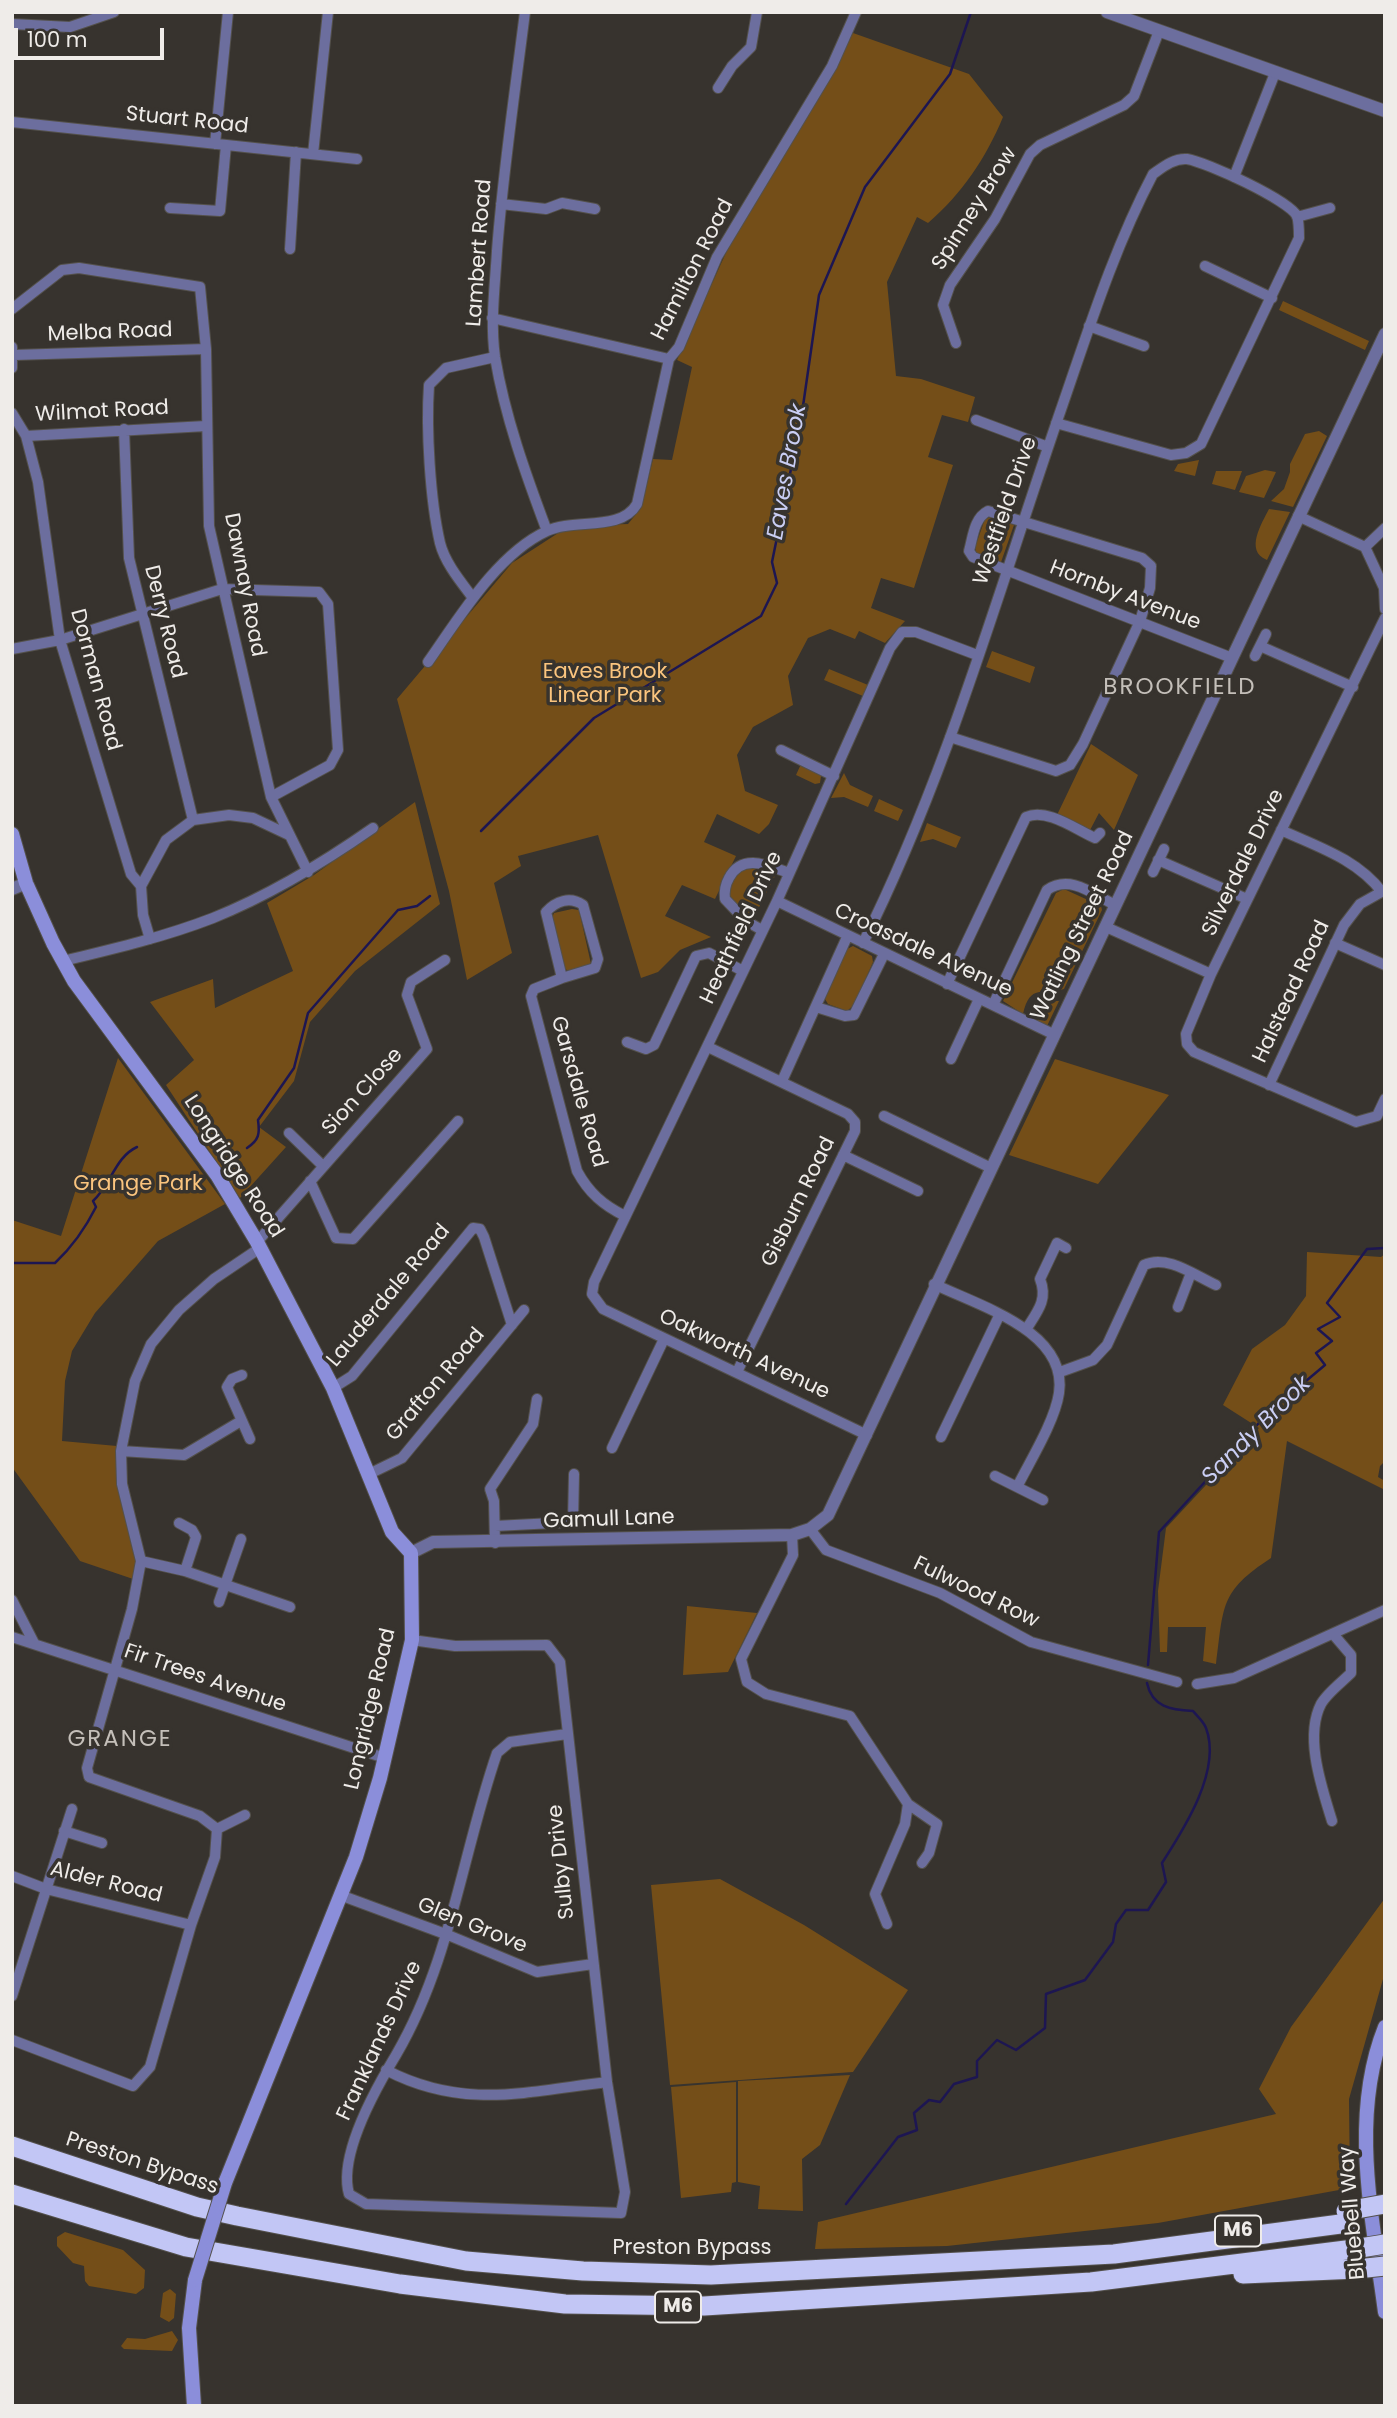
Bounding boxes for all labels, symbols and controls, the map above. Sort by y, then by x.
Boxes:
scale bar [18,14,168,58]
text: 100 m [27,25,87,54]
street label: Stuart Road [124,102,250,140]
street label: Spinney Brow [927,143,1023,275]
street label: Lambert Road [462,178,498,328]
street label: Hamilton Road [646,195,740,345]
street label: Melba Road [47,318,173,348]
street label: Wilmot Road [35,396,169,428]
water label: Eaves Brook [762,402,814,542]
street label: Westfield Drive [969,434,1043,588]
street label: Dawnay Road [218,511,270,659]
street label: Hornby Avenue [1046,556,1204,636]
street label: Derry Road [138,563,190,681]
street label: Dorman Road [64,606,126,754]
park label: Eaves Brook Linear Park [543,660,667,710]
district label: BROOKFIELD [1105,674,1255,702]
street label: Silverdale Drive [1198,786,1290,940]
street label: Watling Street Road [1026,827,1140,1025]
street label: Heathfield Drive [696,848,788,1008]
street label: Croasdale Avenue [830,899,1016,1003]
street label: Halstead Road [1248,917,1336,1067]
street label: Garsdale Road [544,1013,612,1171]
street label: Sion Close [317,1043,409,1141]
street label: Longridge Road [178,1091,288,1243]
street label: Gisburn Road [757,1133,841,1271]
park label: Grange Park [73,1172,203,1198]
street label: Lauderdale Road [322,1220,456,1372]
street label: Oakworth Avenue [655,1304,833,1406]
street label: Grafton Road [381,1323,491,1447]
water label: Sandy Brook [1197,1371,1317,1491]
street label: Gamull Lane [543,1505,675,1535]
street label: Fulwood Row [909,1552,1043,1634]
street label: Longridge Road [340,1626,402,1792]
street label: Fir Trees Avenue [121,1639,289,1719]
district label: GRANGE [68,1726,172,1754]
street label: Sulby Drive [543,1803,581,1921]
street label: Alder Road [47,1857,165,1909]
street label: Glen Grove [414,1893,530,1959]
street label: Franklands Drive [332,1957,428,2125]
street label: Preston Bypass [62,2127,222,2201]
street label: Bluebell Way [1335,2145,1371,2281]
road number: M6 [1215,2216,1261,2246]
street label: Preston Bypass [612,2236,772,2262]
road number: M6 [655,2292,701,2322]

